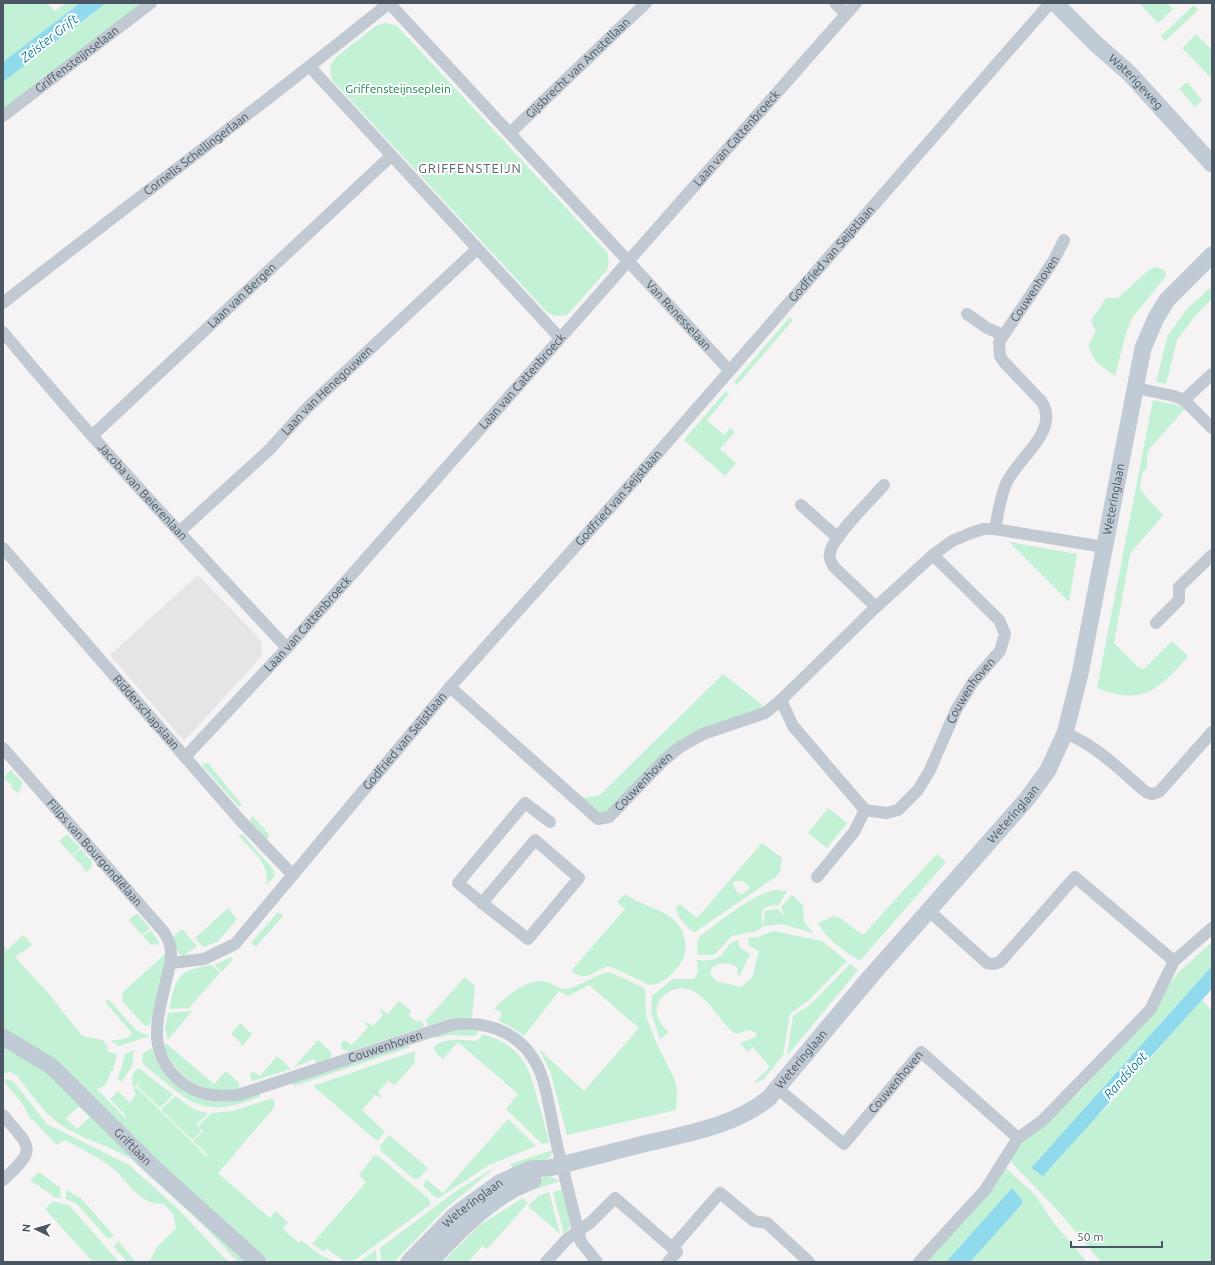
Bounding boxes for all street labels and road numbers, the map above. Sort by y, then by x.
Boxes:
street label: Gijsbrecht van Amstellaan [523,15,632,120]
street label: Griffensteijnselaan [32,23,121,95]
street label: Waterigeweg [1106,51,1166,112]
street label: Laan van Cattenbroeck [691,88,782,188]
street label: Cornelis Schellingerlaan [141,109,251,198]
street label: Godfried van Seijstlaan [786,203,876,304]
street label: Couwenhoven [1007,253,1061,324]
street label: Laan van Bergen [205,260,278,330]
street label: Van Renesselaan [643,278,714,353]
street label: Laan van Cattenbroeck [476,330,568,431]
street label: Laan van Henegouwen [279,343,375,437]
street label: Jacoba van Beierenlaan [96,440,190,542]
street label: Godfried van Seijstlaan [572,447,664,548]
street label: Weteringlaan [1100,462,1127,536]
street label: Laan van Cattenbroeck [262,573,353,674]
street label: Couwenhoven [944,655,997,726]
street label: Ridderschapslaan [111,672,182,752]
street label: Godfried van Seijstlaan [360,690,449,792]
street label: Couwenhoven [612,749,675,813]
street label: Weteringlaan [984,782,1041,846]
street label: Filips van Bourgondiëlaan [45,796,145,908]
street label: Weteringlaan [773,1027,829,1091]
street label: Couwenhoven [346,1028,424,1064]
street label: Couwenhoven [866,1048,925,1116]
street label: Griftlaan [112,1125,154,1168]
street label: Weteringlaan [439,1176,505,1230]

